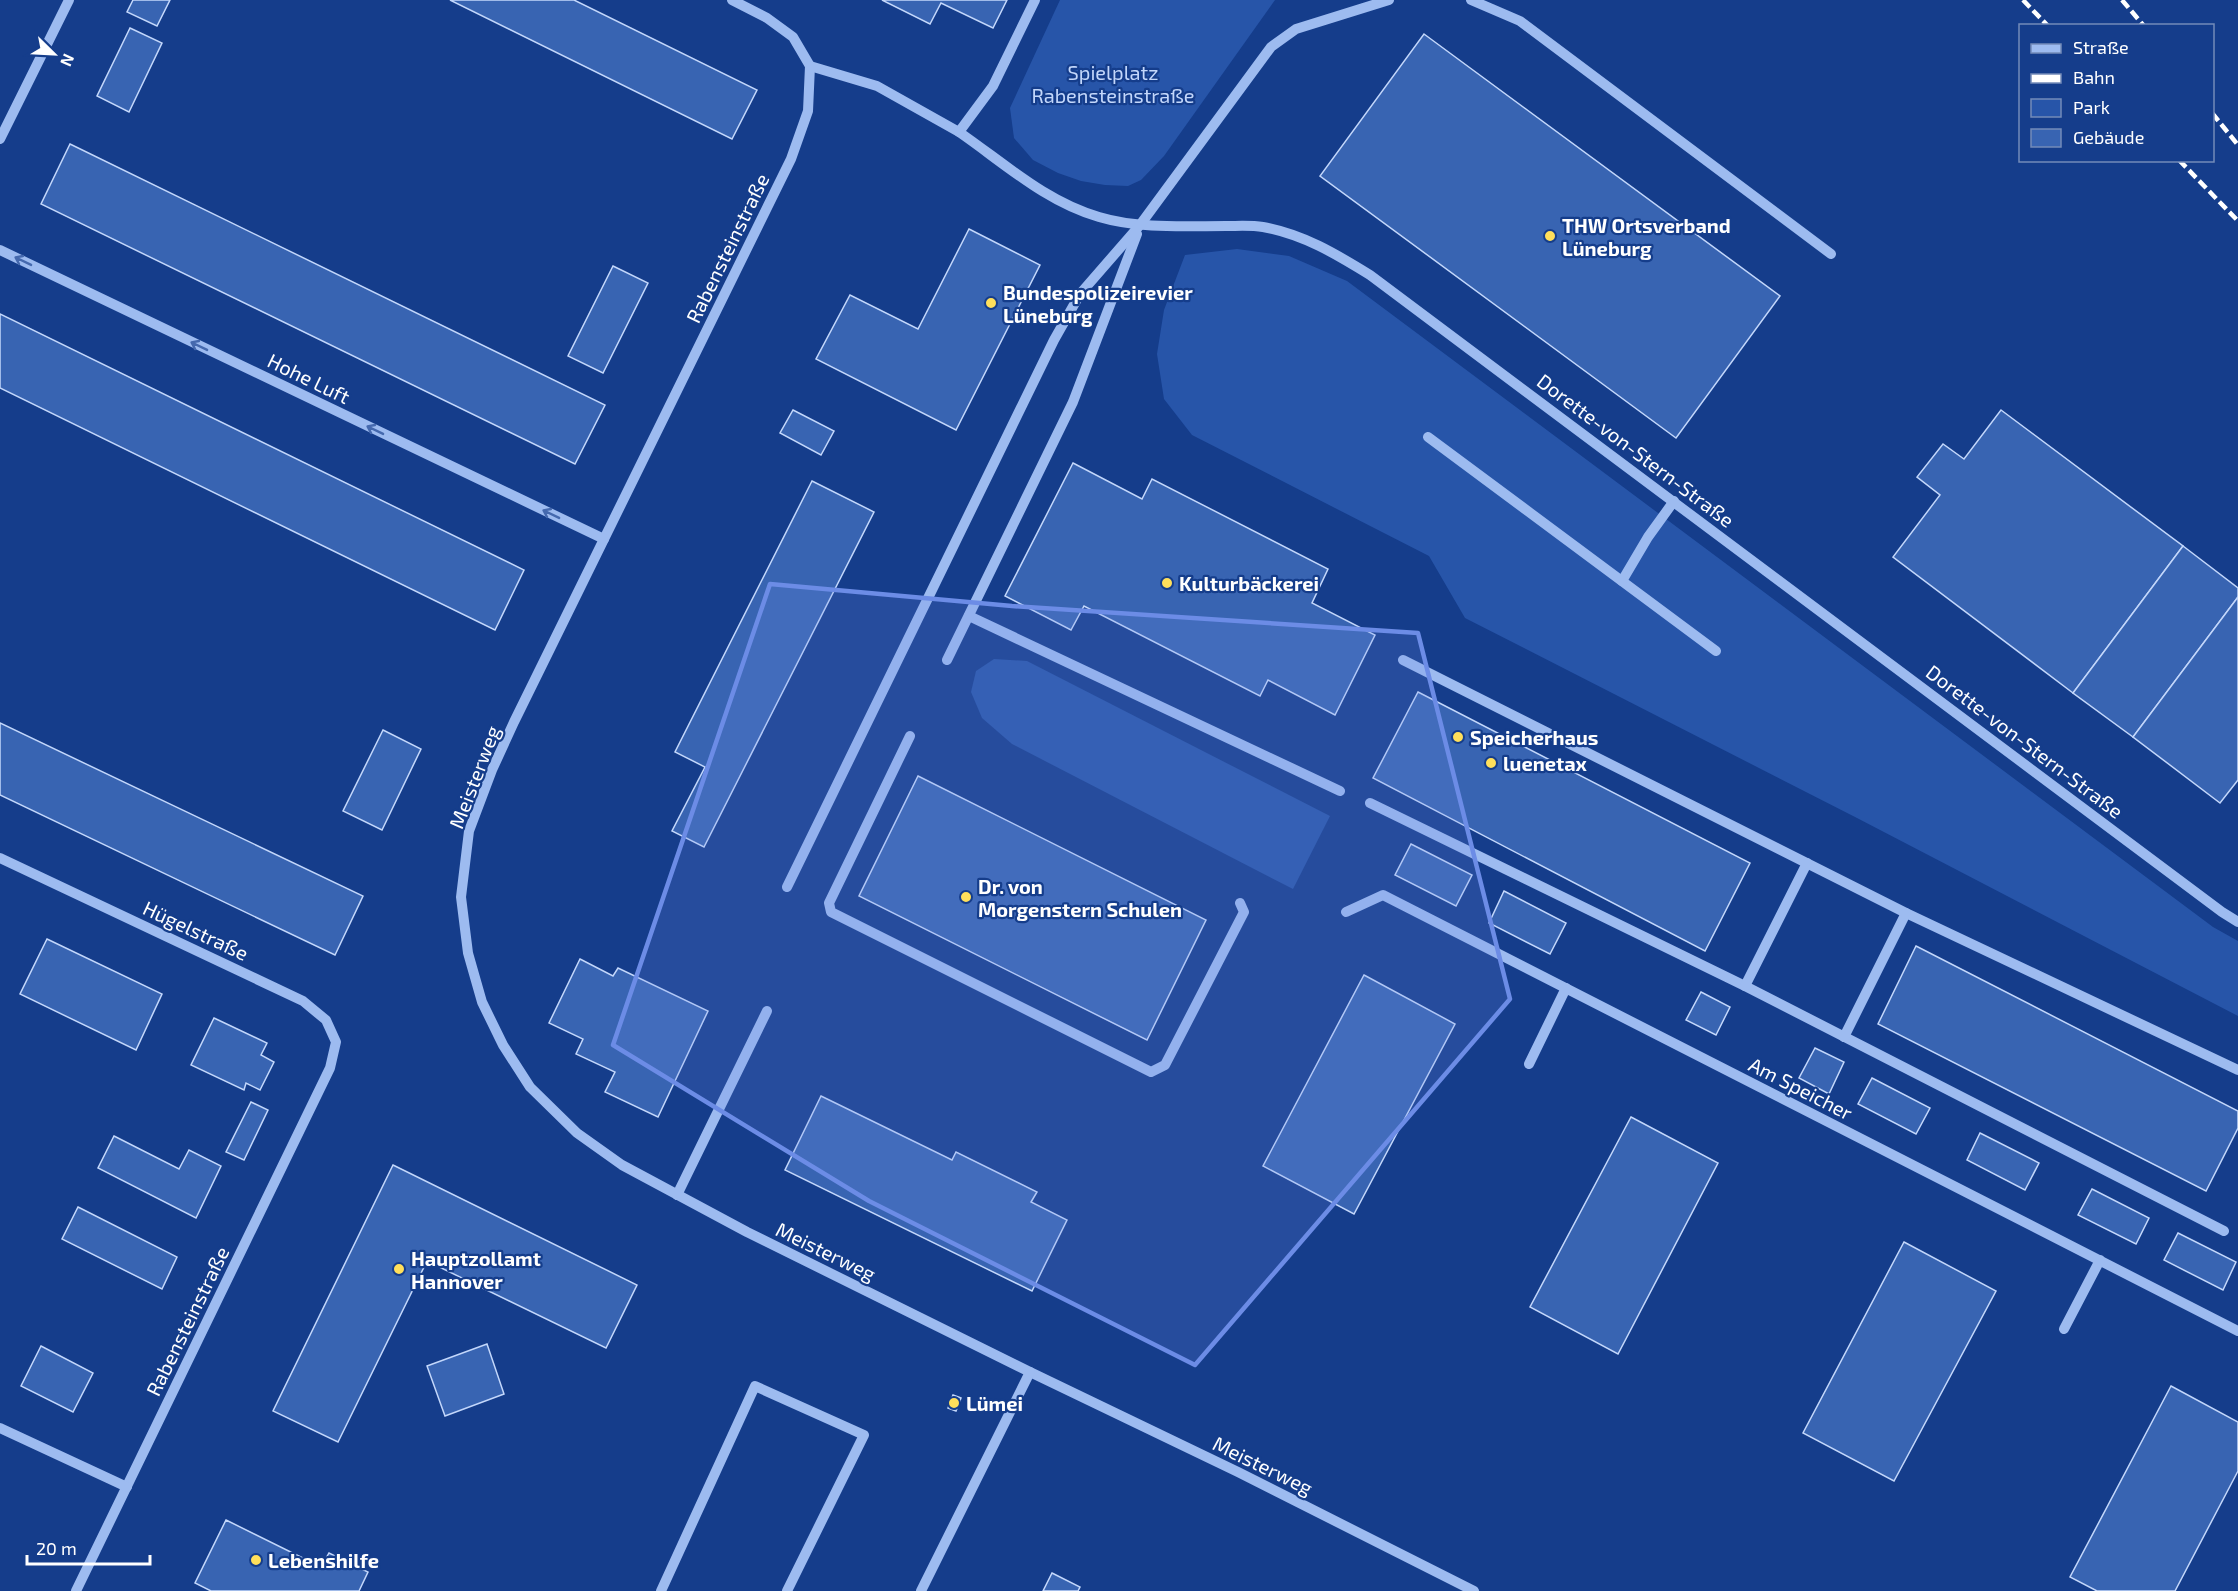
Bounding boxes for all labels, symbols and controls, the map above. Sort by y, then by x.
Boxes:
north arrow [24,24,84,84]
legend [2019,24,2214,162]
text: Straße [2073,36,2129,58]
text: N [57,51,79,69]
park label: Spielplatz Rabensteinstraße [1031,60,1195,107]
text: Bahn [2073,66,2115,88]
text: Park [2073,96,2110,118]
text: Gebäude [2073,126,2144,148]
street label: Rabensteinstraße [680,169,774,327]
place label: THW Ortsverband Lüneburg [1562,213,1731,260]
marker: THW Ortsverband Lüneburg [1543,229,1557,243]
one-way arrow [15,255,33,267]
place label: Bundespolizeirevier Lüneburg [1003,280,1193,327]
marker: Bundespolizeirevier Lüneburg [984,296,998,310]
one-way arrow [191,339,209,351]
street label: Hohe Luft [264,348,354,408]
street label: Dorette-von-Stern-Straße [1533,368,1739,532]
one-way arrow [366,423,384,435]
one-way arrow [542,508,560,520]
place label: Kulturbäckerei [1179,571,1319,595]
marker: Kulturbäckerei [1160,576,1174,590]
street label: Dorette-von-Stern-Straße [1922,659,2128,823]
street label: Meisterweg [443,722,505,832]
place label: Speicherhaus [1470,725,1598,749]
marker: Speicherhaus [1451,730,1465,744]
place label: luenetax [1503,751,1588,775]
marker: luenetax [1484,756,1498,770]
place label: Dr. von Morgenstern Schulen [978,874,1182,921]
marker: Dr. von Morgenstern Schulen [959,890,973,904]
street label: Hügelstraße [139,895,253,965]
street label: Am Speicher [1745,1052,1857,1124]
street label: Meisterweg [772,1217,880,1285]
street label: Rabensteinstraße [140,1242,234,1400]
place label: Hauptzollamt Hannover [411,1246,541,1293]
marker: Hauptzollamt Hannover [392,1262,406,1276]
place label: Lümei [966,1391,1023,1415]
marker: Lümei [947,1396,961,1410]
street label: Meisterweg [1209,1431,1317,1499]
scale bar [27,1528,150,1566]
text: 20 m [36,1537,77,1559]
place label: Lebenshilfe [268,1548,379,1572]
marker: Lebenshilfe [249,1553,263,1567]

